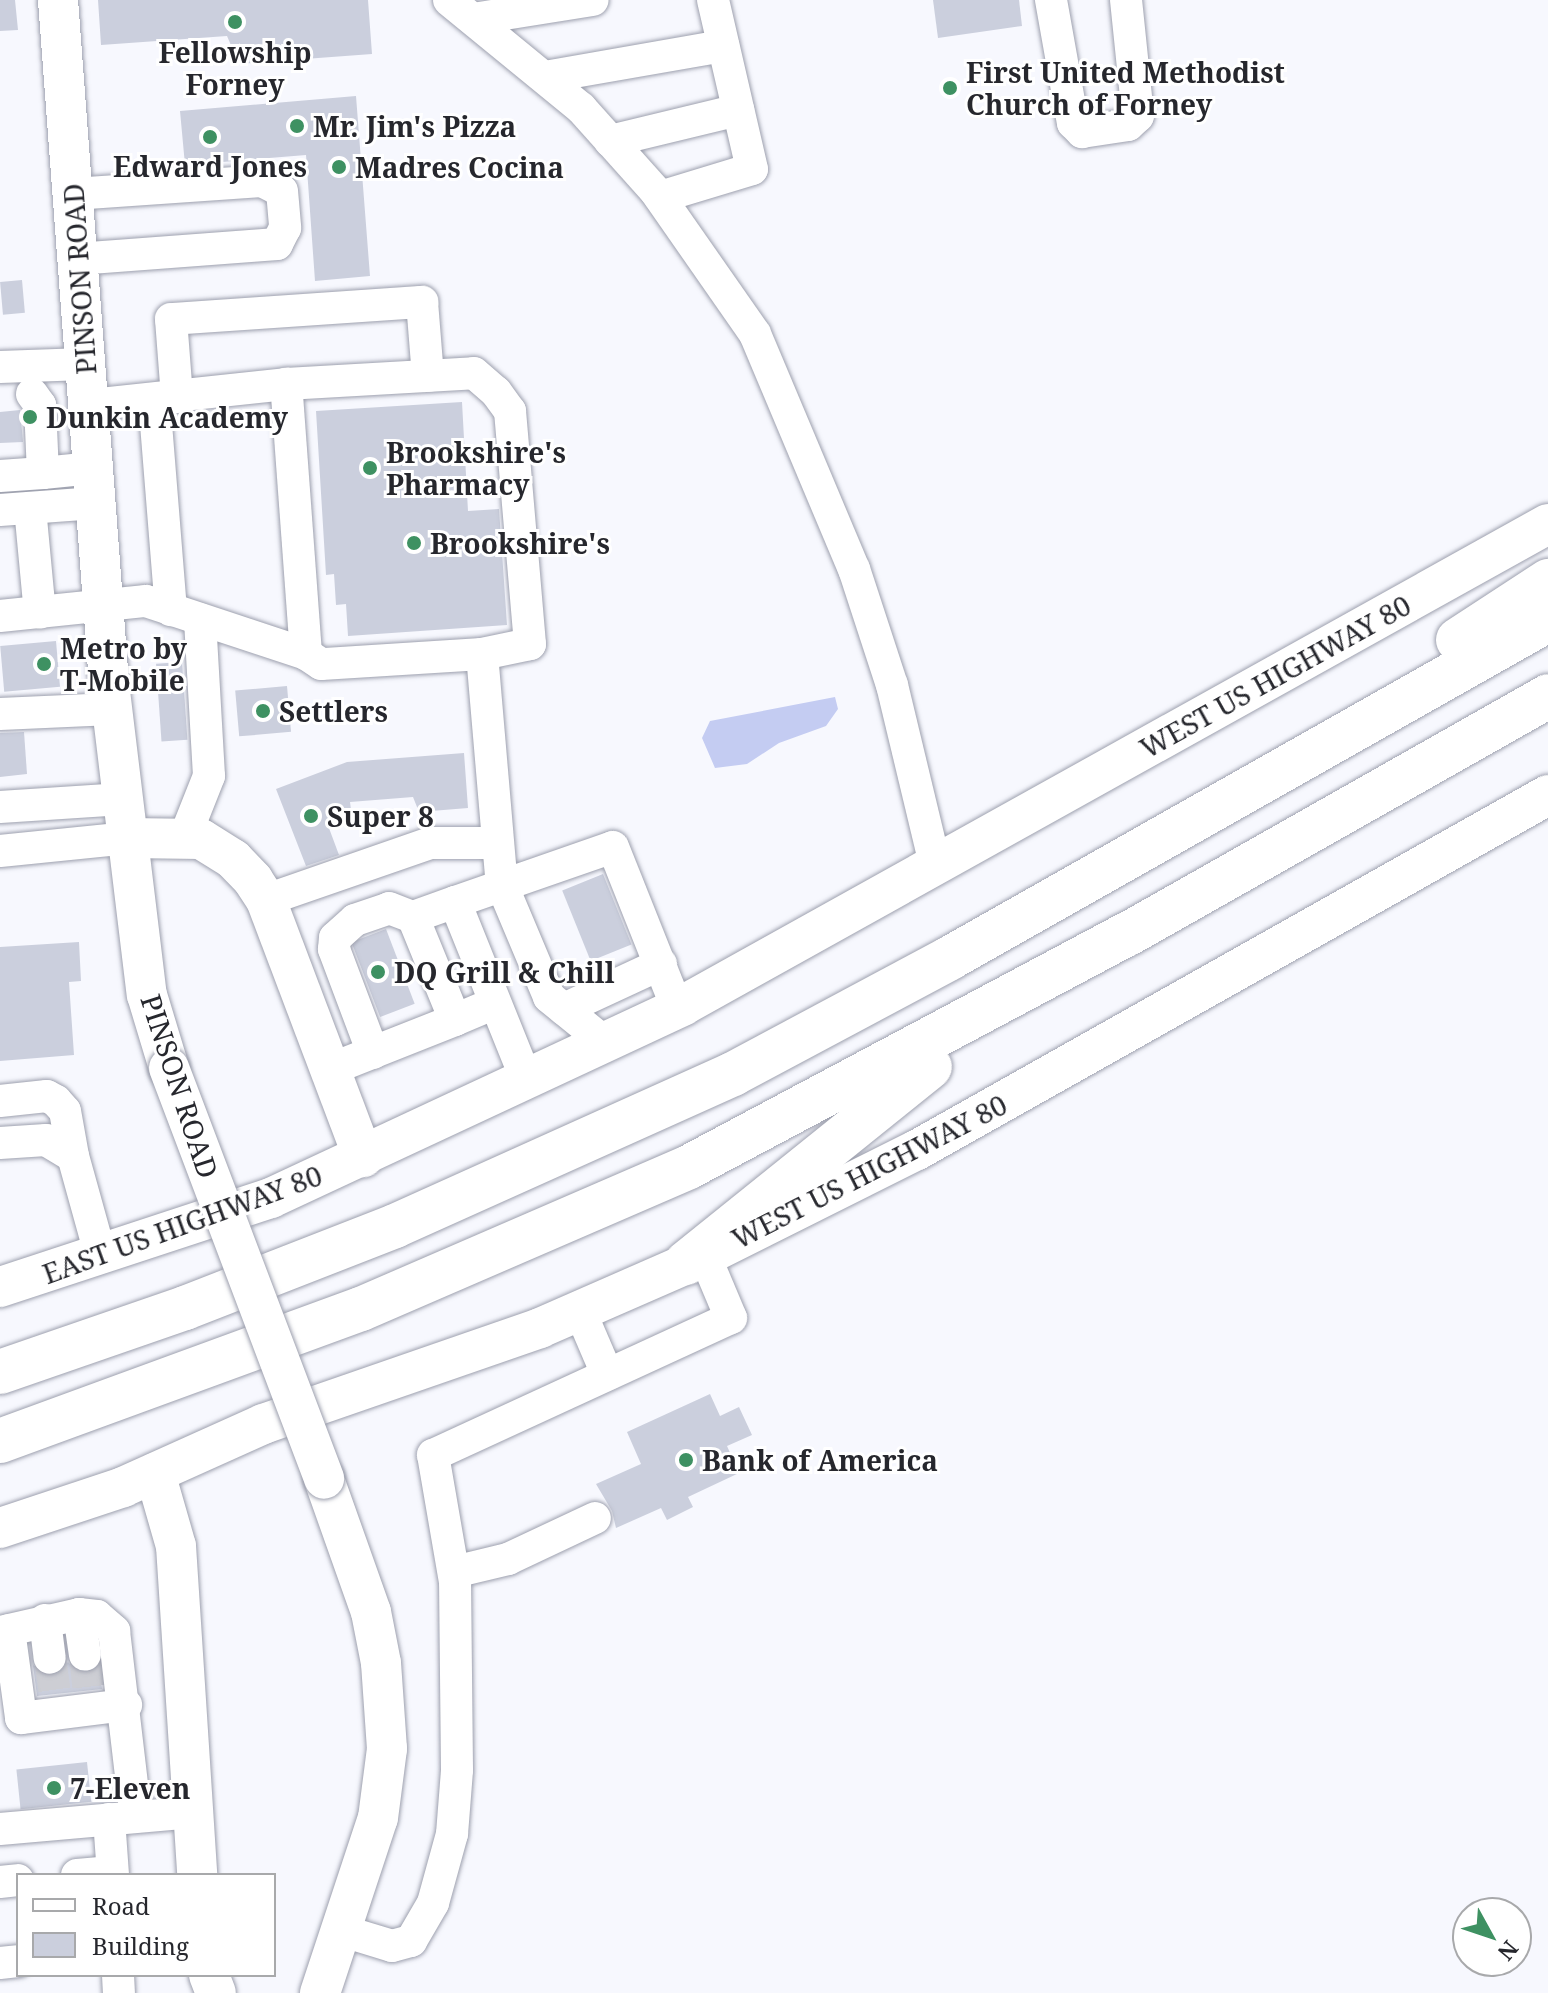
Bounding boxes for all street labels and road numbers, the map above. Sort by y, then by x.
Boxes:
street label: PINSON ROAD [56,182,102,376]
street label: WEST US HIGHWAY 80 [1134,588,1416,764]
street label: PINSON ROAD [134,990,226,1182]
street label: WEST US HIGHWAY 80 [726,1087,1012,1255]
street label: EAST US HIGHWAY 80 [38,1158,326,1290]

